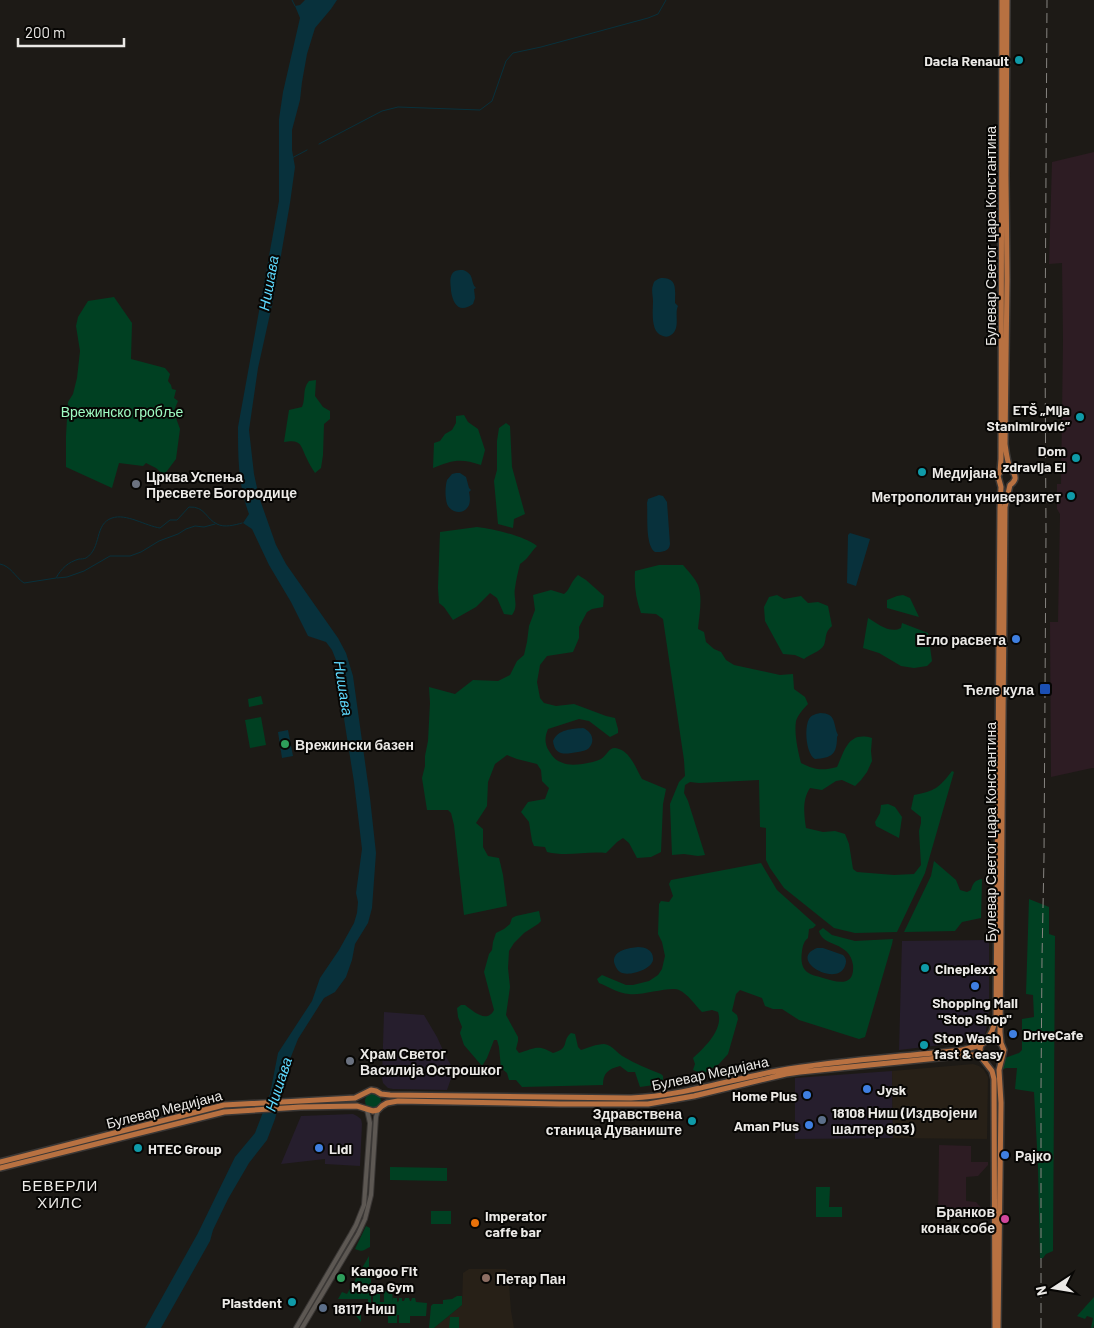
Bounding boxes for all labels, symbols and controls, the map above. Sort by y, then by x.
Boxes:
scale bar [18,15,124,47]
text: 200 m [25,23,65,41]
place label: Dacia Renault [924,52,1009,69]
marker: Dacia Renault [1013,54,1025,66]
street label: Булевар Светог цара Константина [982,126,999,346]
water label: Нишава [254,254,282,312]
place label: ETŠ „Mija Stanimirović” [986,401,1071,434]
park label: Врежинско гробље [61,403,184,420]
marker: ETŠ „Mija Stanimirović” [1074,411,1086,423]
place label: Dom zdravlja EI [1003,442,1066,475]
marker: Dom zdravlja EI [1070,452,1082,464]
place label: Медијана [932,464,997,481]
marker: Медијана [916,466,928,478]
place label: Црква Успења Пресвете Богородице [146,468,297,501]
marker: Црква Успења Пресвете Богородице [130,478,142,490]
place label: Метрополитан универзитет [871,488,1061,505]
marker: Метрополитан универзитет [1065,490,1077,502]
place label: Егло расвета [916,631,1006,648]
marker: Егло расвета [1010,633,1022,645]
water label: Нишава [331,659,357,717]
place label: Ћеле кула [963,681,1034,698]
marker: Ћеле кула [1038,682,1052,696]
street label: Булевар Светог цара Константина [982,722,999,942]
place label: Врежински базен [295,736,414,753]
marker: Врежински базен [279,738,291,750]
place label: Cineplexx [935,960,997,977]
marker: Cineplexx [919,962,931,974]
marker: Shopping Mall "Stop Shop" [969,980,981,992]
place label: Shopping Mall "Stop Shop" [932,994,1018,1027]
place label: DriveCafe [1023,1026,1084,1043]
marker: DriveCafe [1007,1028,1019,1040]
place label: Stop Wash fast & easy [934,1029,1003,1062]
marker: Stop Wash fast & easy [918,1039,930,1051]
place label: Храм Светог Василија Острошког [360,1045,502,1078]
street label: Булевар Медијана [650,1052,770,1094]
water label: Нишава [261,1055,295,1113]
marker: Храм Светог Василија Острошког [344,1055,356,1067]
place label: Jysk [877,1081,907,1098]
marker: Jysk [861,1083,873,1095]
street label: Булевар Медијана [104,1086,224,1132]
place label: Home Plus [732,1087,797,1104]
marker: Home Plus [801,1089,813,1101]
place label: 18108 Ниш (Издвојени шалтер 803) [832,1104,977,1137]
place label: Здравствена станица Дуваниште [546,1105,682,1138]
marker: 18108 Ниш (Издвојени шалтер 803) [816,1114,828,1126]
marker: Здравствена станица Дуваниште [686,1115,698,1127]
place label: Aman Plus [734,1117,799,1134]
marker: Aman Plus [803,1119,815,1131]
place label: HTEC Group [148,1140,222,1157]
place label: Lidl [329,1140,352,1157]
marker: HTEC Group [132,1142,144,1154]
marker: Lidl [313,1142,325,1154]
place label: Рајко [1015,1147,1051,1164]
marker: Рајко [999,1149,1011,1161]
district label: БЕВЕРЛИ ХИЛС [22,1176,98,1211]
place label: Бранков конак собе [921,1203,995,1236]
place label: Imperator caffe bar [485,1207,547,1240]
marker: Бранков конак собе [999,1213,1011,1225]
marker: Imperator caffe bar [469,1217,481,1229]
place label: Kangoo Fit Mega Gym [351,1262,418,1295]
north arrow [1029,1263,1079,1313]
place label: Петар Пан [496,1270,566,1287]
marker: Kangoo Fit Mega Gym [335,1272,347,1284]
marker: Петар Пан [480,1272,492,1284]
text: N [1032,1284,1050,1297]
place label: Plastdent [222,1294,282,1311]
marker: Plastdent [286,1296,298,1308]
place label: 18117 Ниш [333,1300,396,1317]
marker: 18117 Ниш [317,1302,329,1314]

